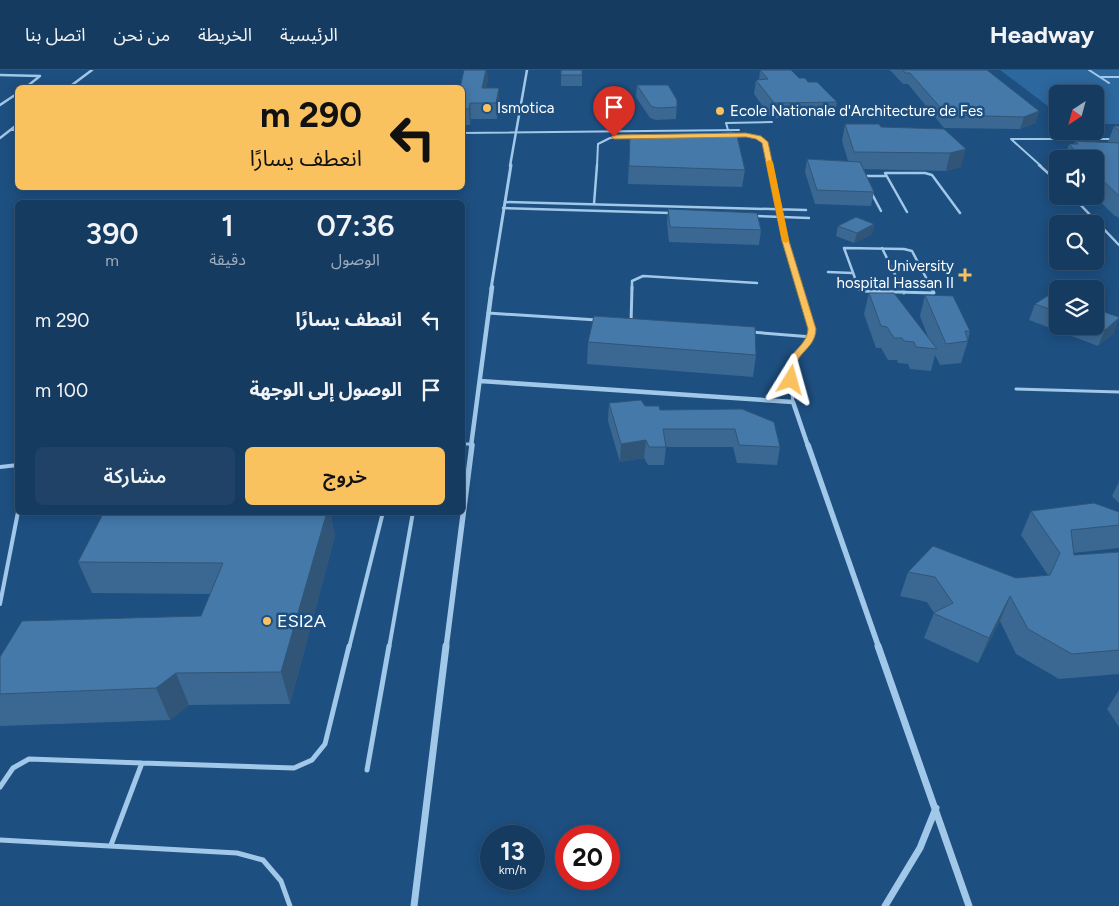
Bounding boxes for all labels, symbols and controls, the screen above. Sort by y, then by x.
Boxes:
text: Headway [990,20,1094,49]
text: اتصل بنا [25,24,86,46]
text: من نحن [114,24,170,46]
text: الخريطة [198,24,252,46]
text: الرئيسية [280,24,338,46]
north arrow [1049,85,1104,140]
map controls [1049,85,1104,335]
pin [593,86,635,137]
icon: arrive [600,93,628,121]
text: 290 m [260,94,362,136]
place label: Ismotica [497,99,554,117]
marker: Ismotica [481,102,493,114]
place label: Ecole Nationale d'Architecture de Fes [730,102,983,120]
icon: left [380,105,445,170]
marker: Ecole Nationale d'Architecture de Fes [714,105,726,117]
text: انعطف يسارًا [250,145,362,172]
button: sound [1049,150,1104,205]
text: 1 [221,207,234,244]
text: 07:36 [316,207,394,244]
text: 390 [86,215,139,252]
button: search [1049,215,1104,270]
text: دقيقة [209,250,246,269]
text: الوصول [331,250,380,269]
text: m [105,251,119,270]
place label: University hospital Hassan II [837,257,954,292]
marker: University hospital Hassan II [958,268,972,282]
button: layers [1049,280,1104,335]
icon: left [417,306,445,334]
text: انعطف يسارًا [295,308,402,331]
text: 290 m [35,309,89,332]
position arrow [764,353,816,405]
icon: arrive [417,376,445,404]
text: الوصول إلى الوجهة [249,378,402,401]
text: 100 m [35,379,88,402]
button: مشاركة [35,447,235,505]
button: خروج [245,447,445,505]
place label: ESI2A [277,610,326,632]
marker: ESI2A [261,615,273,627]
speed limit sign: 20 [555,825,620,890]
text: 13 [500,836,525,866]
text: km/h [499,863,526,877]

